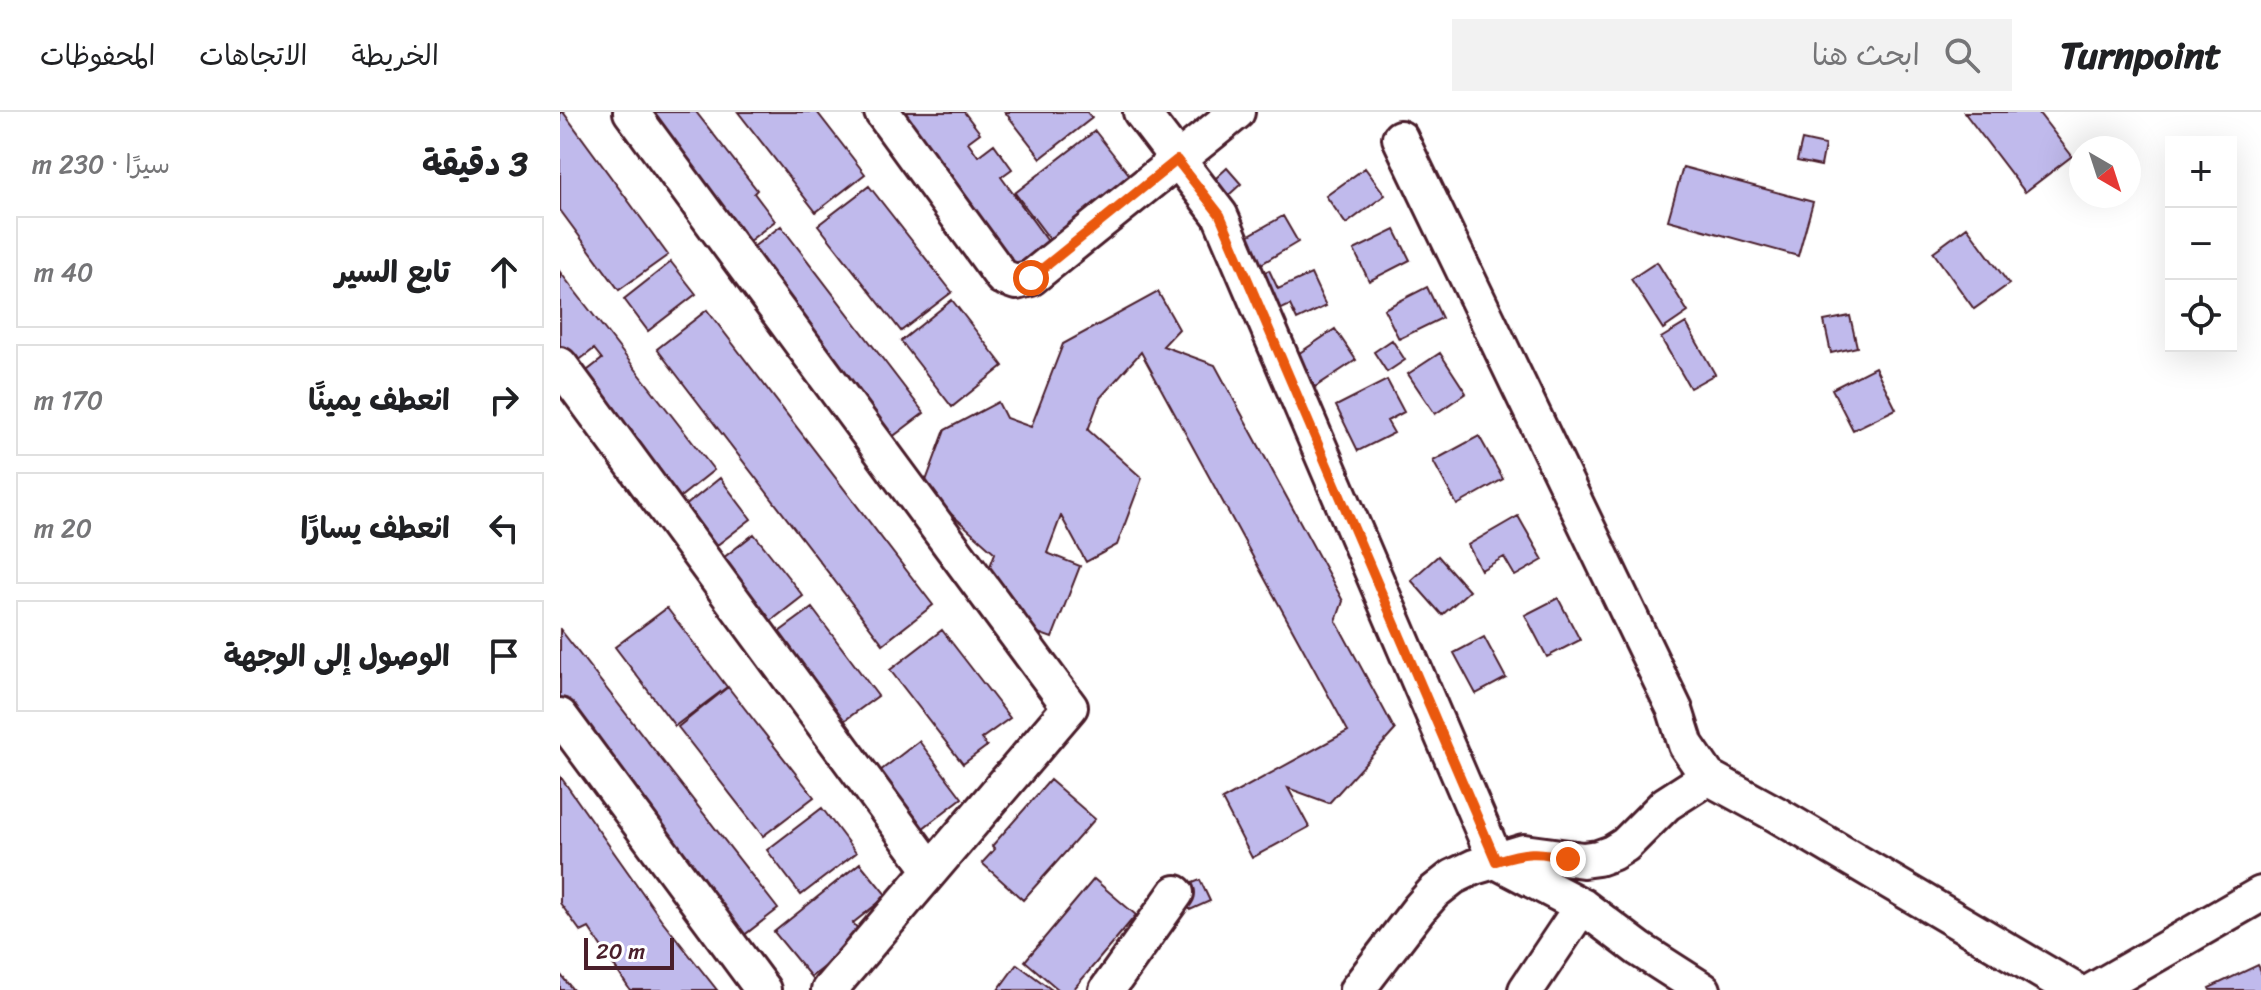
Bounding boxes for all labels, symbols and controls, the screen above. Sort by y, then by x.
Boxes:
search box [1452,19,2012,91]
text: Turnpoint [2060,22,2221,89]
text: ابحث هنا [1812,28,1920,82]
text: المحفوظات [40,31,155,80]
text: الاتجاهات [199,31,307,80]
text: الخريطة [351,31,439,80]
icon: search [1940,33,1984,77]
text: 3 دقيقة [422,134,528,194]
north arrow [2069,136,2141,208]
map controls [2165,136,2237,352]
button: + [2165,136,2237,208]
text: سيرًا · 230 m [32,141,170,187]
button: − [2165,208,2237,280]
text: تابع السير [335,245,450,299]
text: 40 m [34,249,93,295]
icon: ahead [482,250,526,294]
route start [1013,260,1049,296]
button: locate [2165,280,2237,352]
text: انعطف يمينًا [308,373,450,427]
text: 170 m [34,377,103,423]
icon: right [482,378,526,422]
text: انعطف يسارًا [300,501,450,555]
text: 20 m [34,505,92,551]
icon: left [482,506,526,550]
text: الوصول إلى الوجهة [223,629,450,683]
icon: arrive [482,634,526,678]
route end [1550,841,1586,877]
text: 20 m [596,932,645,971]
scale bar [584,934,674,970]

